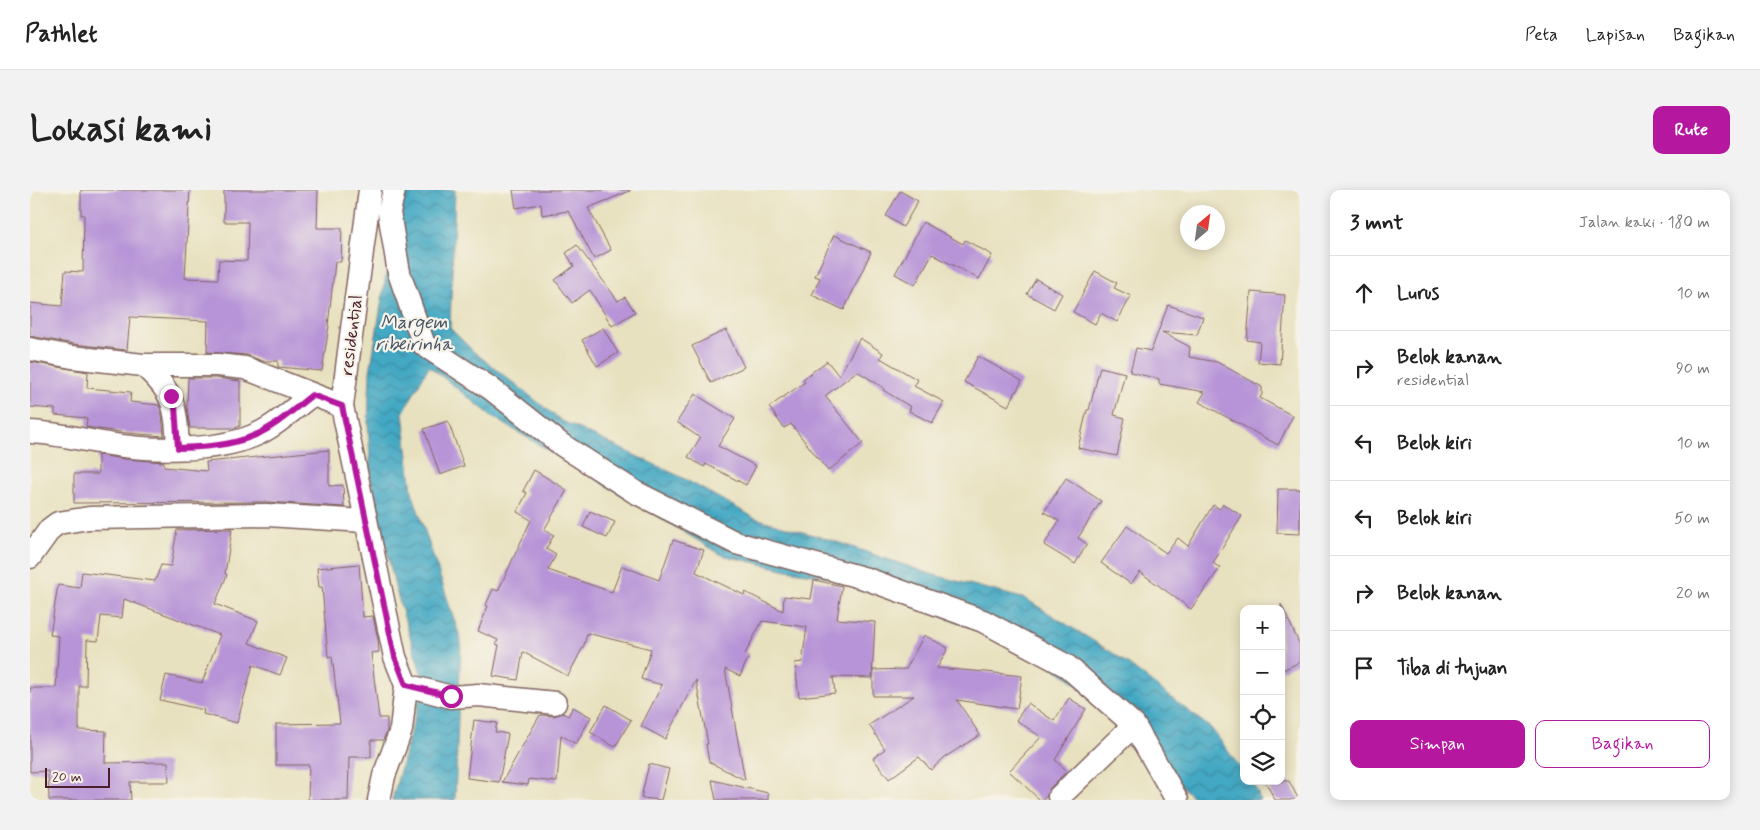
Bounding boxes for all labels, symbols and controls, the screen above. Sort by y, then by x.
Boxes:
text: Pathlet [25,19,97,50]
text: Peta [1525,23,1558,47]
text: Lapisan [1586,23,1645,47]
text: Bagikan [1673,23,1735,47]
button: Rute [1653,106,1730,154]
text: Lokasi kami [30,107,212,153]
north arrow [1180,205,1225,250]
text: 3 mnt [1350,209,1403,237]
text: Jalan kaki · 180 m [1579,212,1710,233]
icon: ahead [1350,279,1378,307]
text: Lurus [1397,281,1439,306]
text: 10 m [1677,283,1710,304]
street label: residential [335,293,369,377]
water label: Margem ribeirinha [376,310,453,357]
text: Belok kanan [1397,345,1502,370]
icon: right [1350,354,1378,382]
text: 90 m [1676,358,1710,379]
text: residential [1397,370,1469,391]
route end [160,385,183,408]
icon: left [1350,429,1378,457]
text: Belok kiri [1397,431,1472,456]
text: 10 m [1677,433,1710,454]
icon: left [1350,504,1378,532]
text: Belok kiri [1397,506,1472,531]
text: 50 m [1674,508,1710,529]
icon: right [1350,579,1378,607]
text: Belok kanan [1397,581,1502,606]
text: 20 m [1676,583,1710,604]
map controls [1240,605,1285,785]
button: + [1240,605,1285,650]
button: − [1240,650,1285,695]
icon: arrive [1350,654,1378,682]
text: Tiba di tujuan [1397,656,1508,681]
route start [440,685,463,708]
button: locate [1240,695,1285,740]
button: Simpan [1350,720,1525,768]
button: Bagikan [1535,720,1710,768]
button: layers [1240,740,1285,785]
scale bar [45,765,110,788]
text: 20 m [52,768,82,786]

